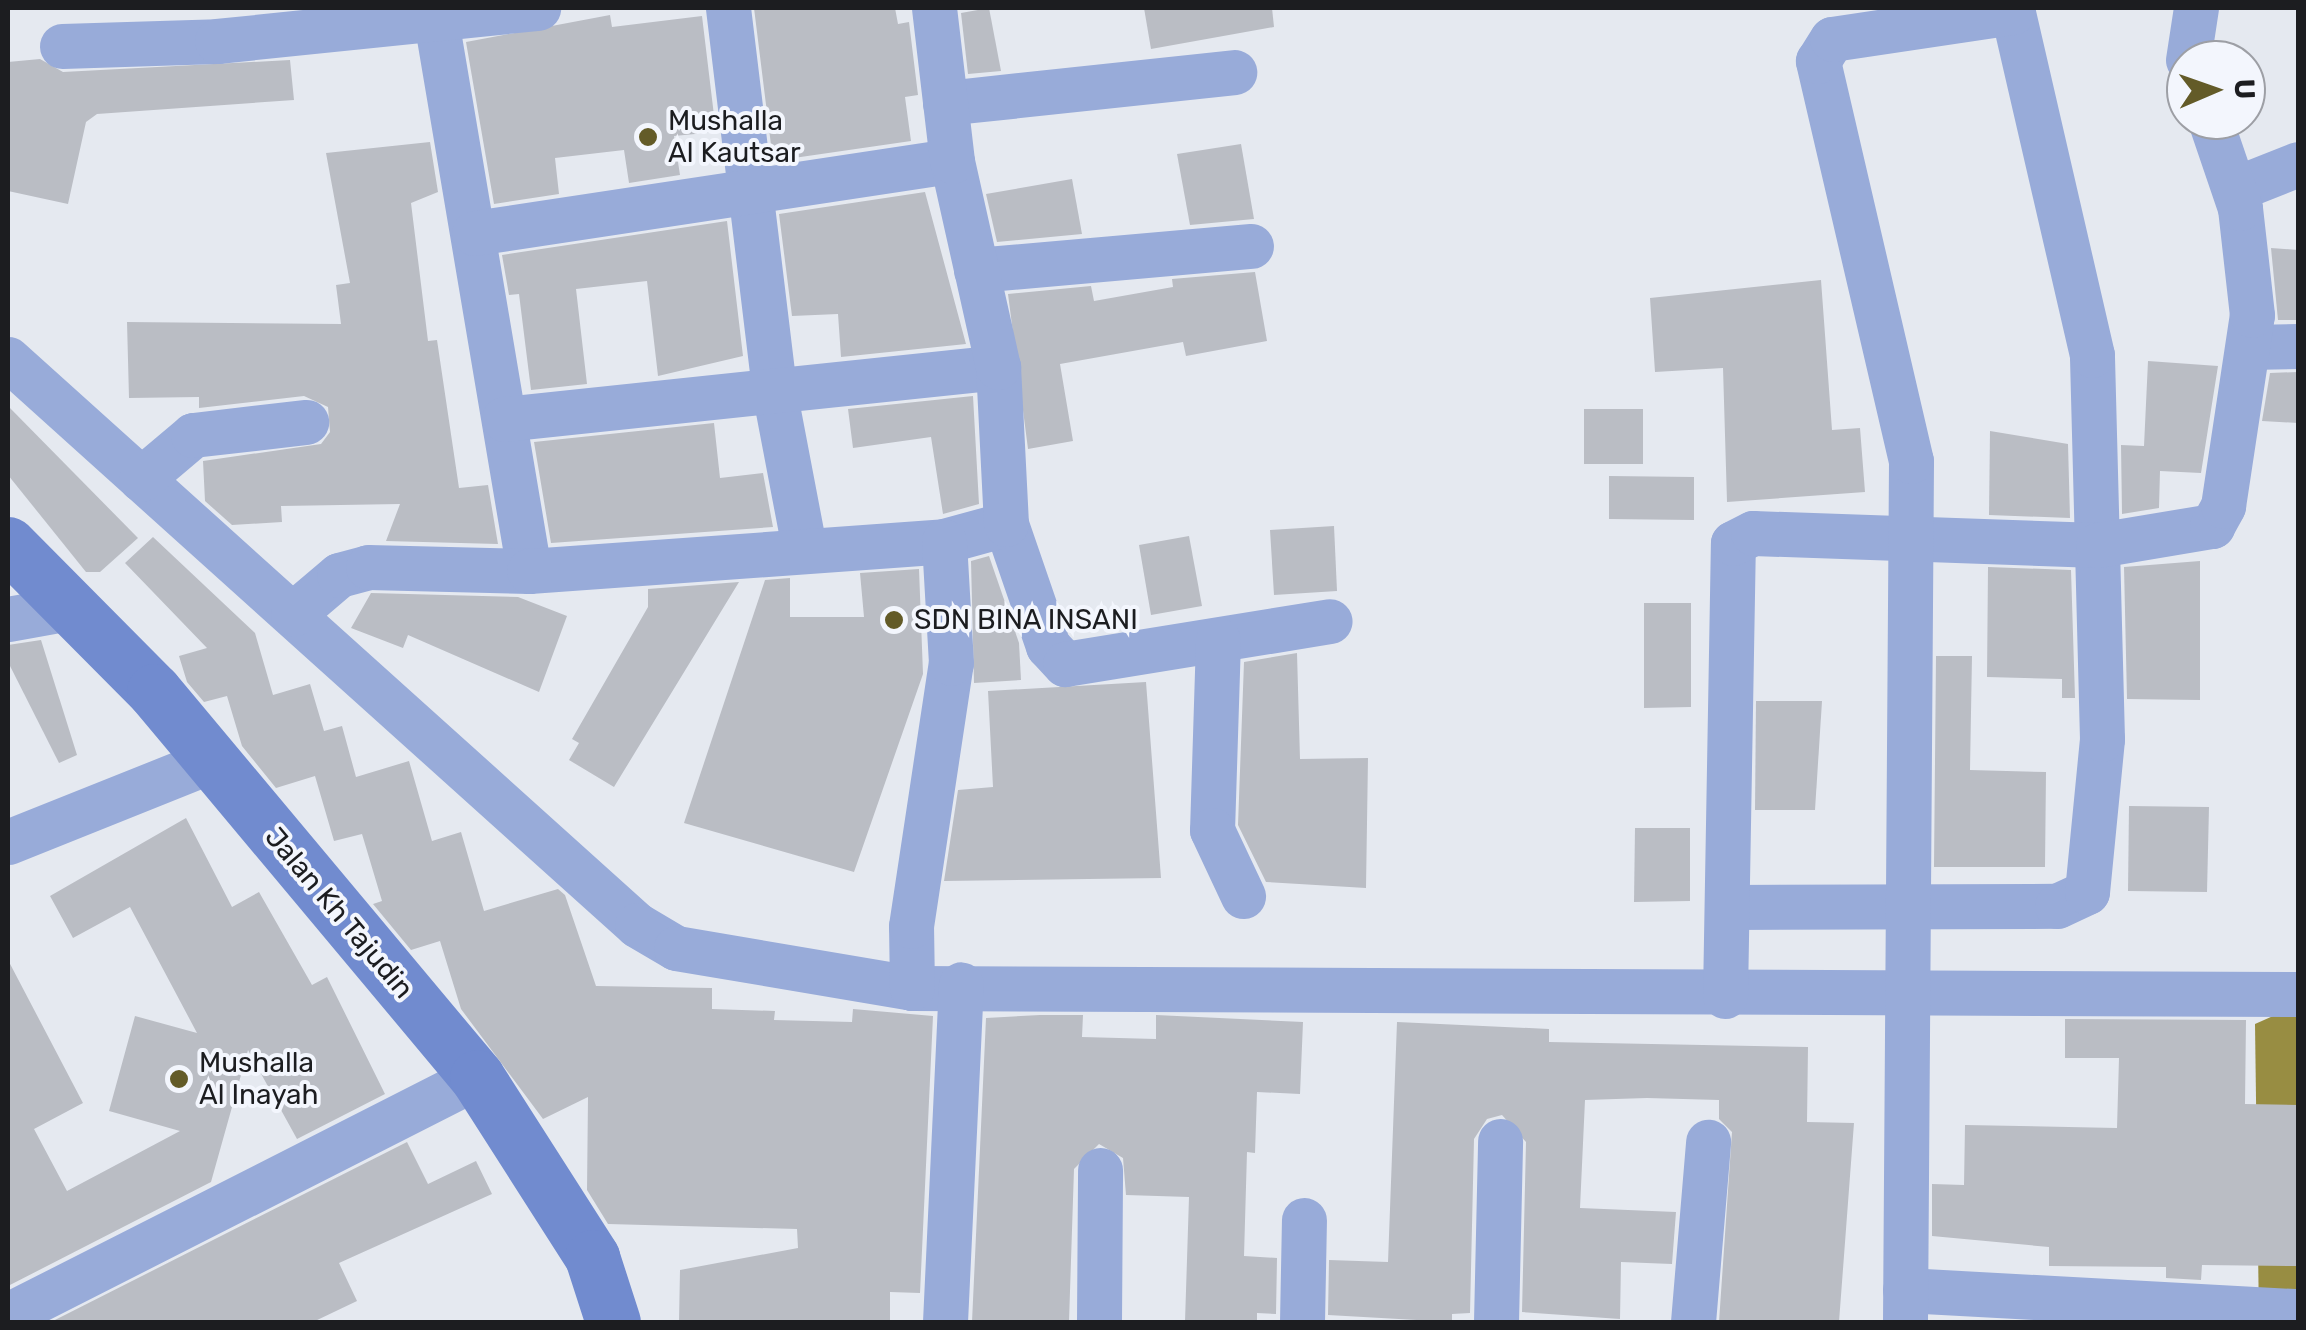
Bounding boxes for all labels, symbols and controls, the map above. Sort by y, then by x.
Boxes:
north arrow [2166,40,2266,140]
text: U [2228,78,2261,100]
place label: Mushalla Al Kautsar [668,104,801,170]
marker: Mushalla Al Kautsar [637,126,659,148]
place label: SDN BINA INSANI [914,603,1139,637]
marker: SDN BINA INSANI [883,609,905,631]
street label: Jalan Kh Tajudin [257,820,421,1006]
place label: Mushalla Al Inayah [199,1046,319,1112]
marker: Mushalla Al Inayah [168,1068,190,1090]

